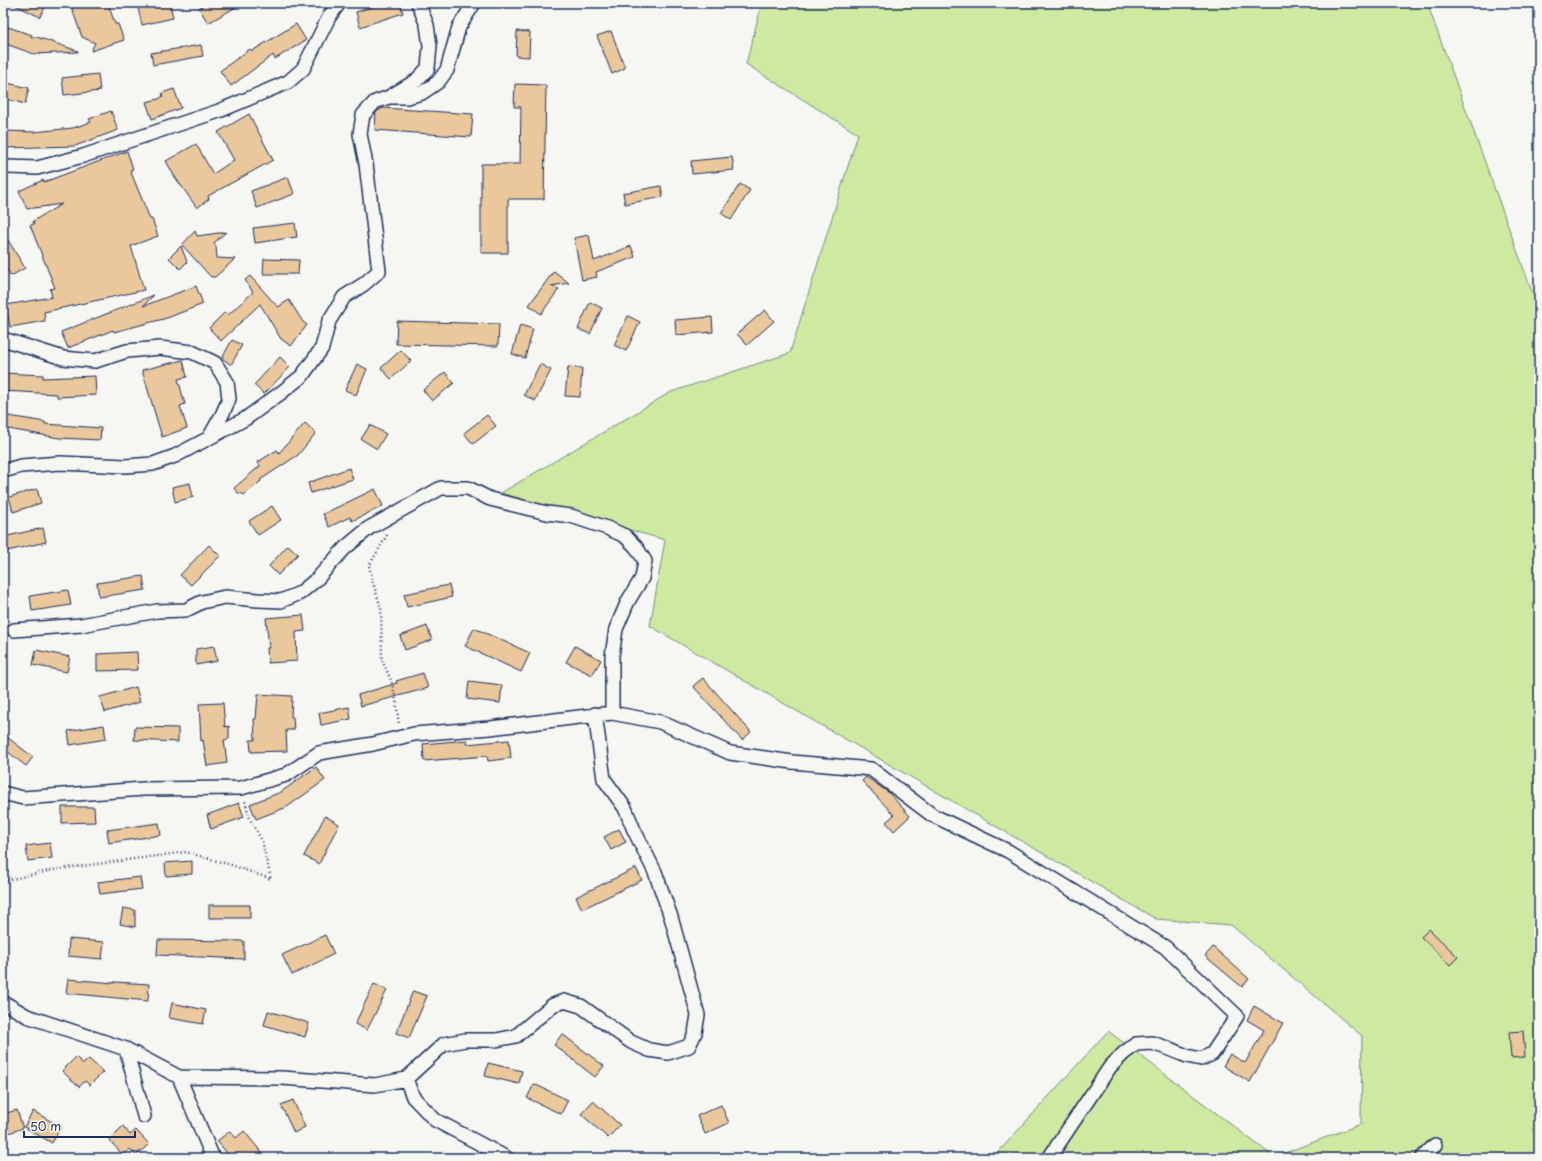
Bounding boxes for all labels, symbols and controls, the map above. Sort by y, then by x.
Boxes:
scale bar [24,1113,135,1139]
text: 50 m [30,1117,61,1135]

